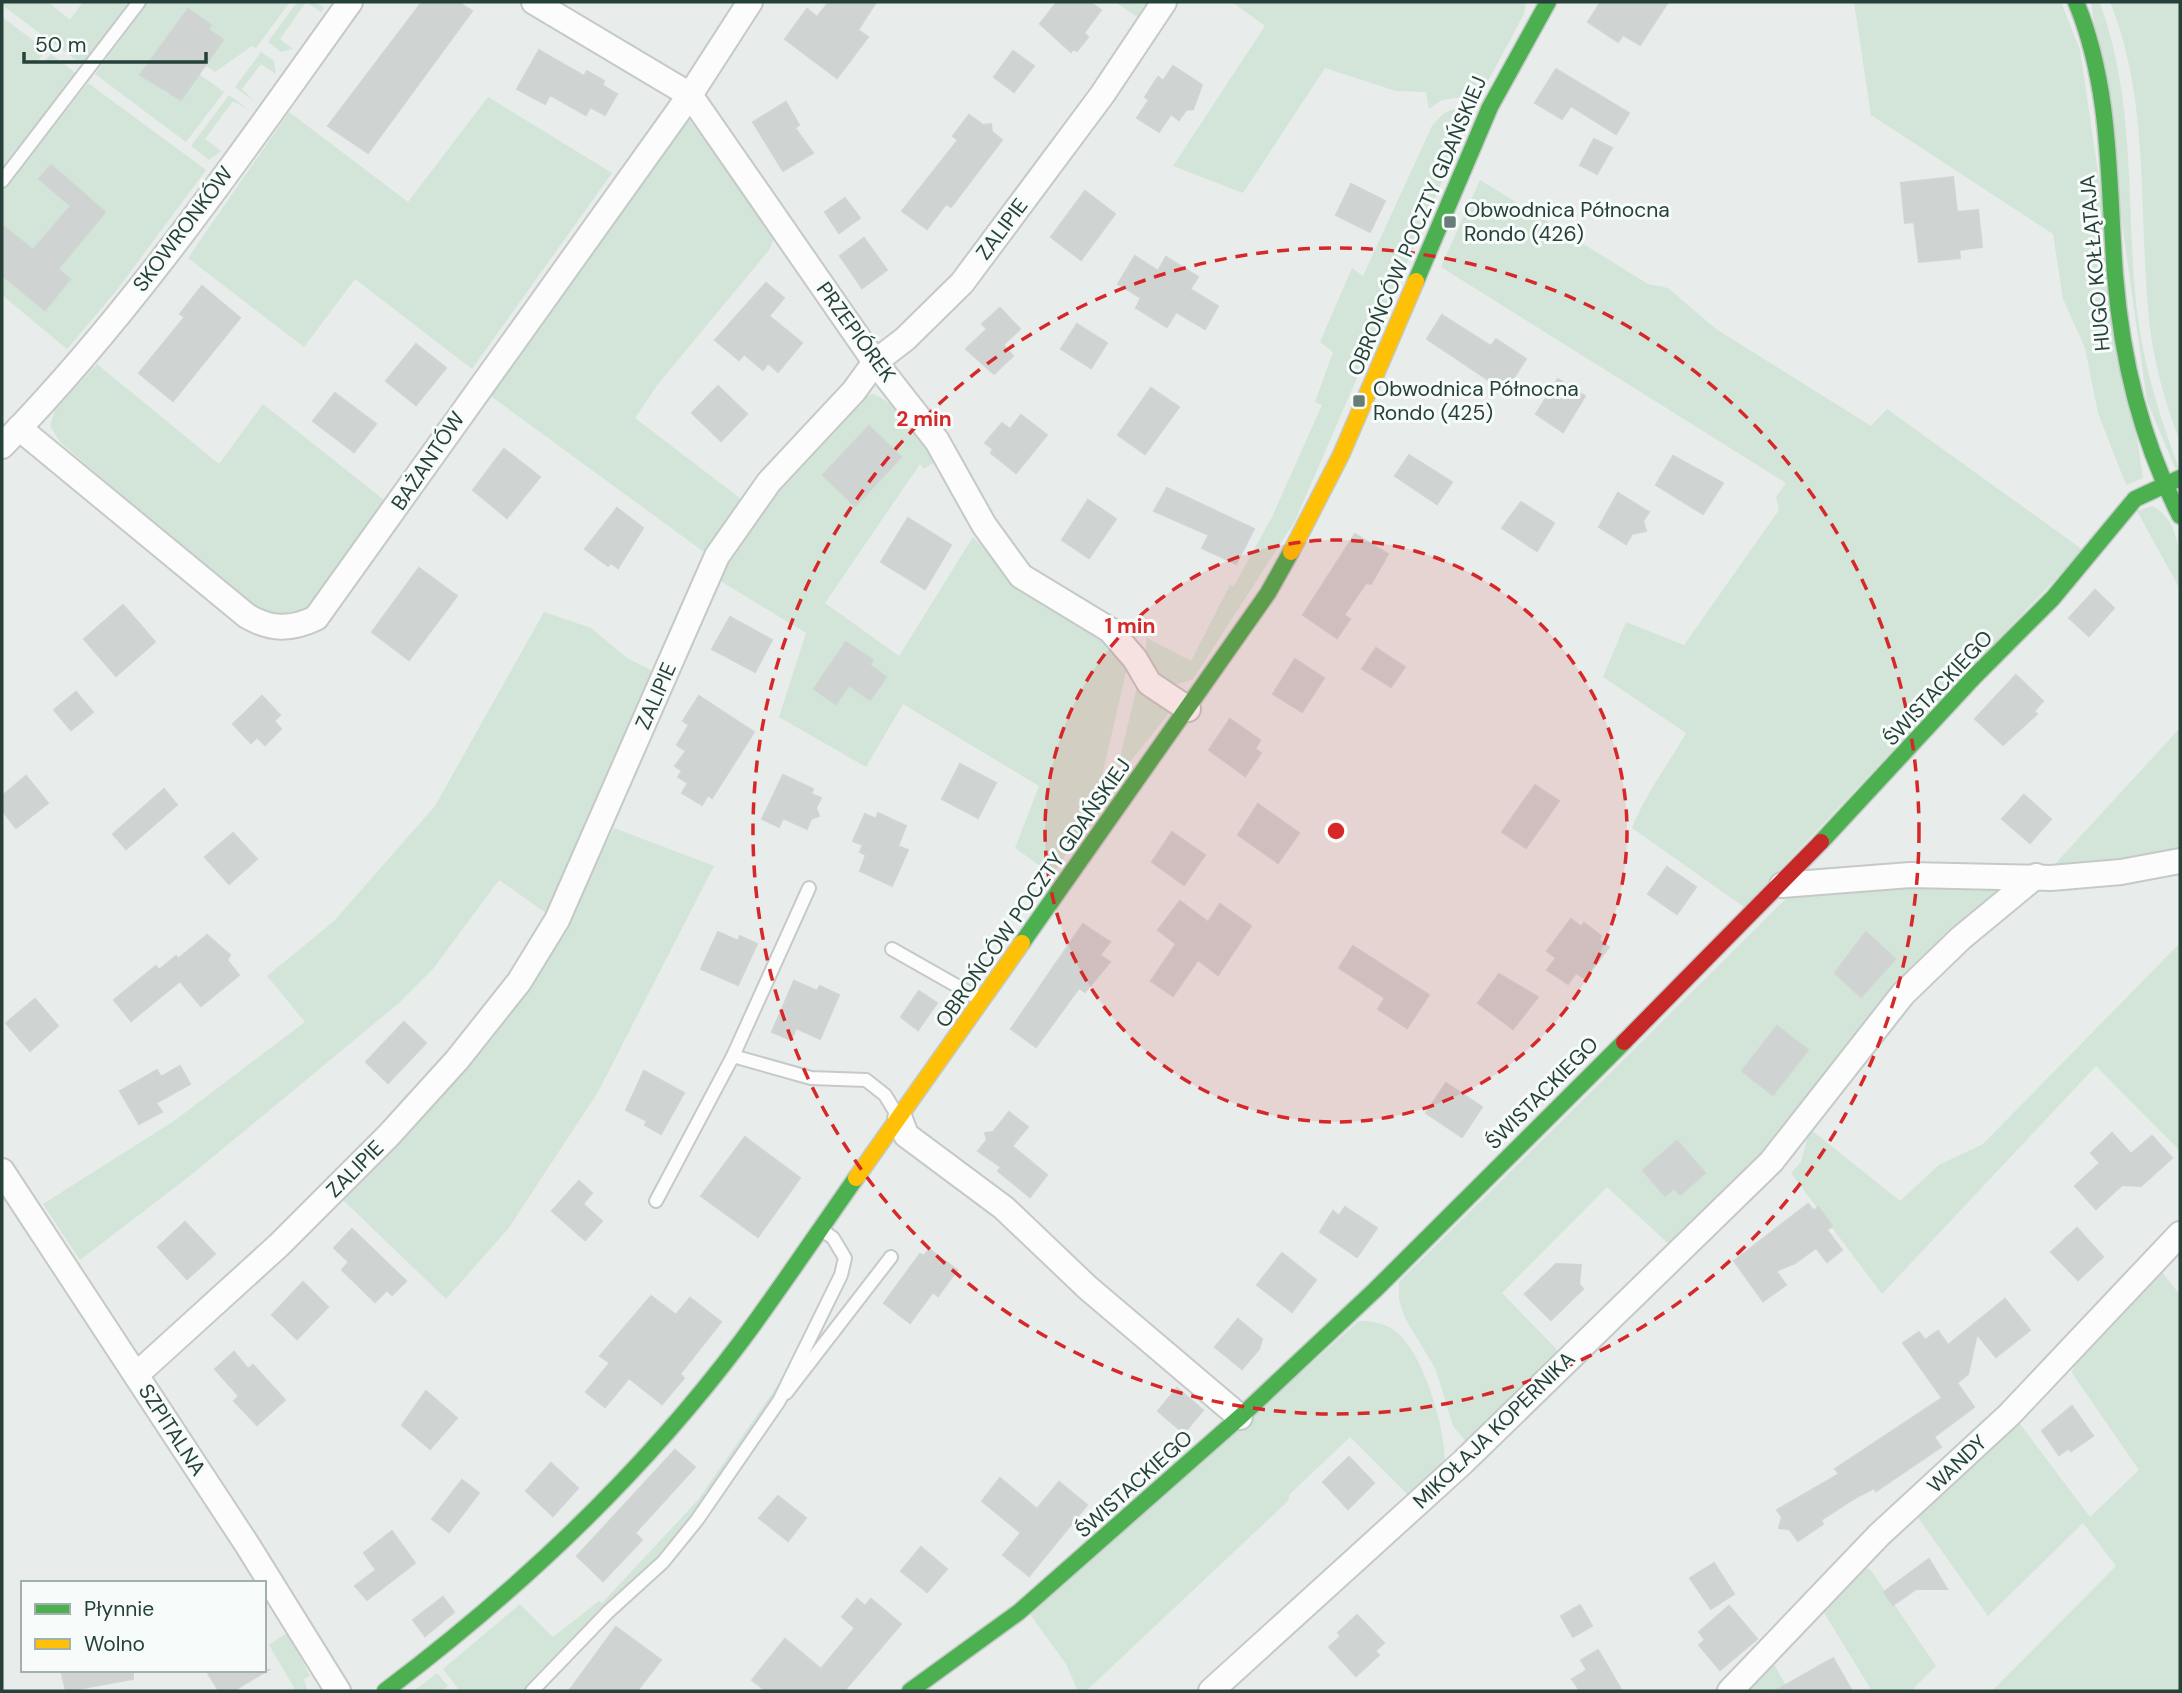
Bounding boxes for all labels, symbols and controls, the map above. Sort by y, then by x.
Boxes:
scale bar [24,21,206,65]
text: 50 m [35,31,86,59]
street label: OBROŃCÓW POCZTY GDAŃSKIEJ [1341,72,1493,380]
street label: SKOWRONKÓW [127,161,239,297]
street label: HUGO KOŁŁĄTAJA [2073,174,2117,352]
street label: ZALIPIE [970,193,1034,265]
place label: Obwodnica Północna Rondo (426) [1464,196,1670,248]
marker: Obwodnica Północna Rondo (426) [1442,214,1458,230]
street label: PRZEPIÓREK [810,276,902,388]
place label: Obwodnica Północna Rondo (425) [1373,375,1579,427]
marker: Obwodnica Północna Rondo (425) [1351,393,1367,409]
text: 2 min [896,405,952,433]
street label: BAŻANTÓW [385,406,471,516]
text: 1 min [1104,612,1156,640]
street label: ŚWISTACKIEGO [1877,624,1999,752]
street label: ZALIPIE [629,658,683,734]
street label: OBROŃCÓW POCZTY GDAŃSKIEJ [929,753,1137,1033]
centre of rings [1324,819,1348,843]
street label: ŚWISTACKIEGO [1480,1031,1604,1155]
street label: ZALIPIE [320,1134,390,1204]
street label: MIKOŁAJA KOPERNIKA [1407,1345,1581,1515]
street label: SZPITALNA [132,1379,212,1481]
street label: ŚWISTACKIEGO [1069,1424,1199,1544]
street label: WANDY [1921,1429,1993,1499]
legend [21,1581,266,1672]
text: Płynnie [84,1595,154,1623]
text: Wolno [84,1630,145,1658]

